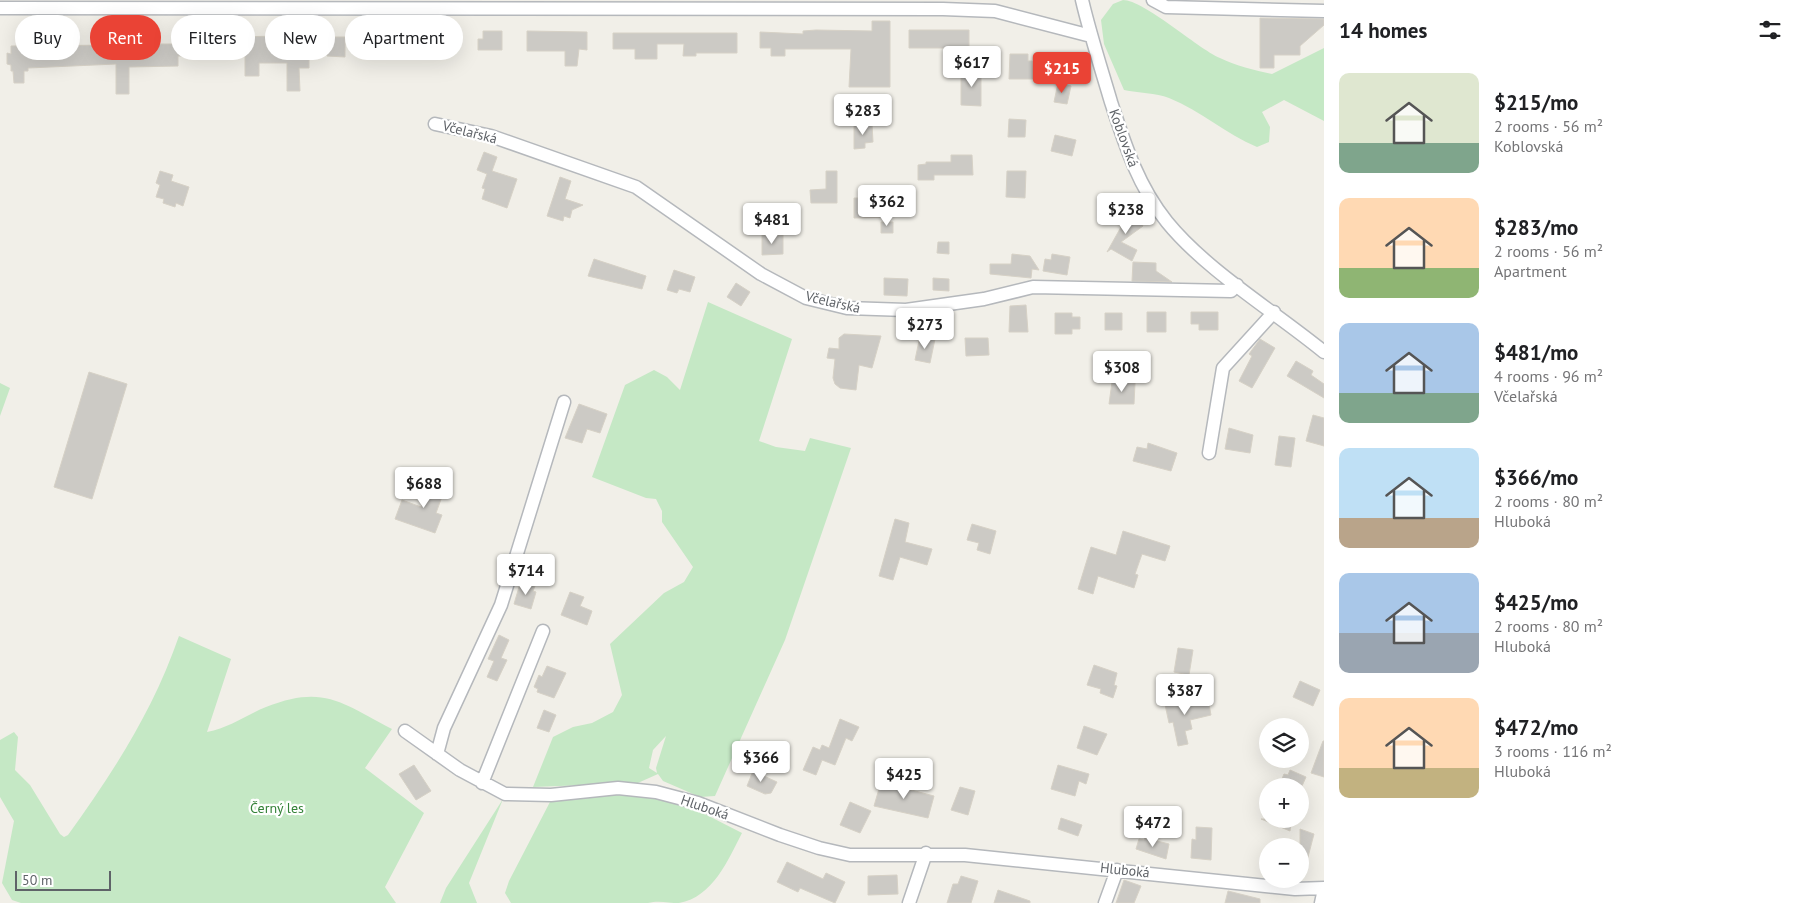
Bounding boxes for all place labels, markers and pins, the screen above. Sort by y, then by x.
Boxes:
pin: $617 [942,46,1002,88]
pin: $215 [1032,52,1092,94]
pin: $283 [833,94,893,136]
pin: $362 [857,184,917,227]
pin: $238 [1096,192,1156,235]
pin: $481 [742,202,802,245]
pin: $273 [895,308,955,350]
pin: $308 [1092,350,1152,393]
pin: $688 [394,466,454,509]
pin: $714 [496,554,556,596]
pin: $387 [1155,674,1215,716]
pin: $366 [731,740,791,783]
pin: $425 [874,758,934,800]
pin: $472 [1123,806,1183,848]

